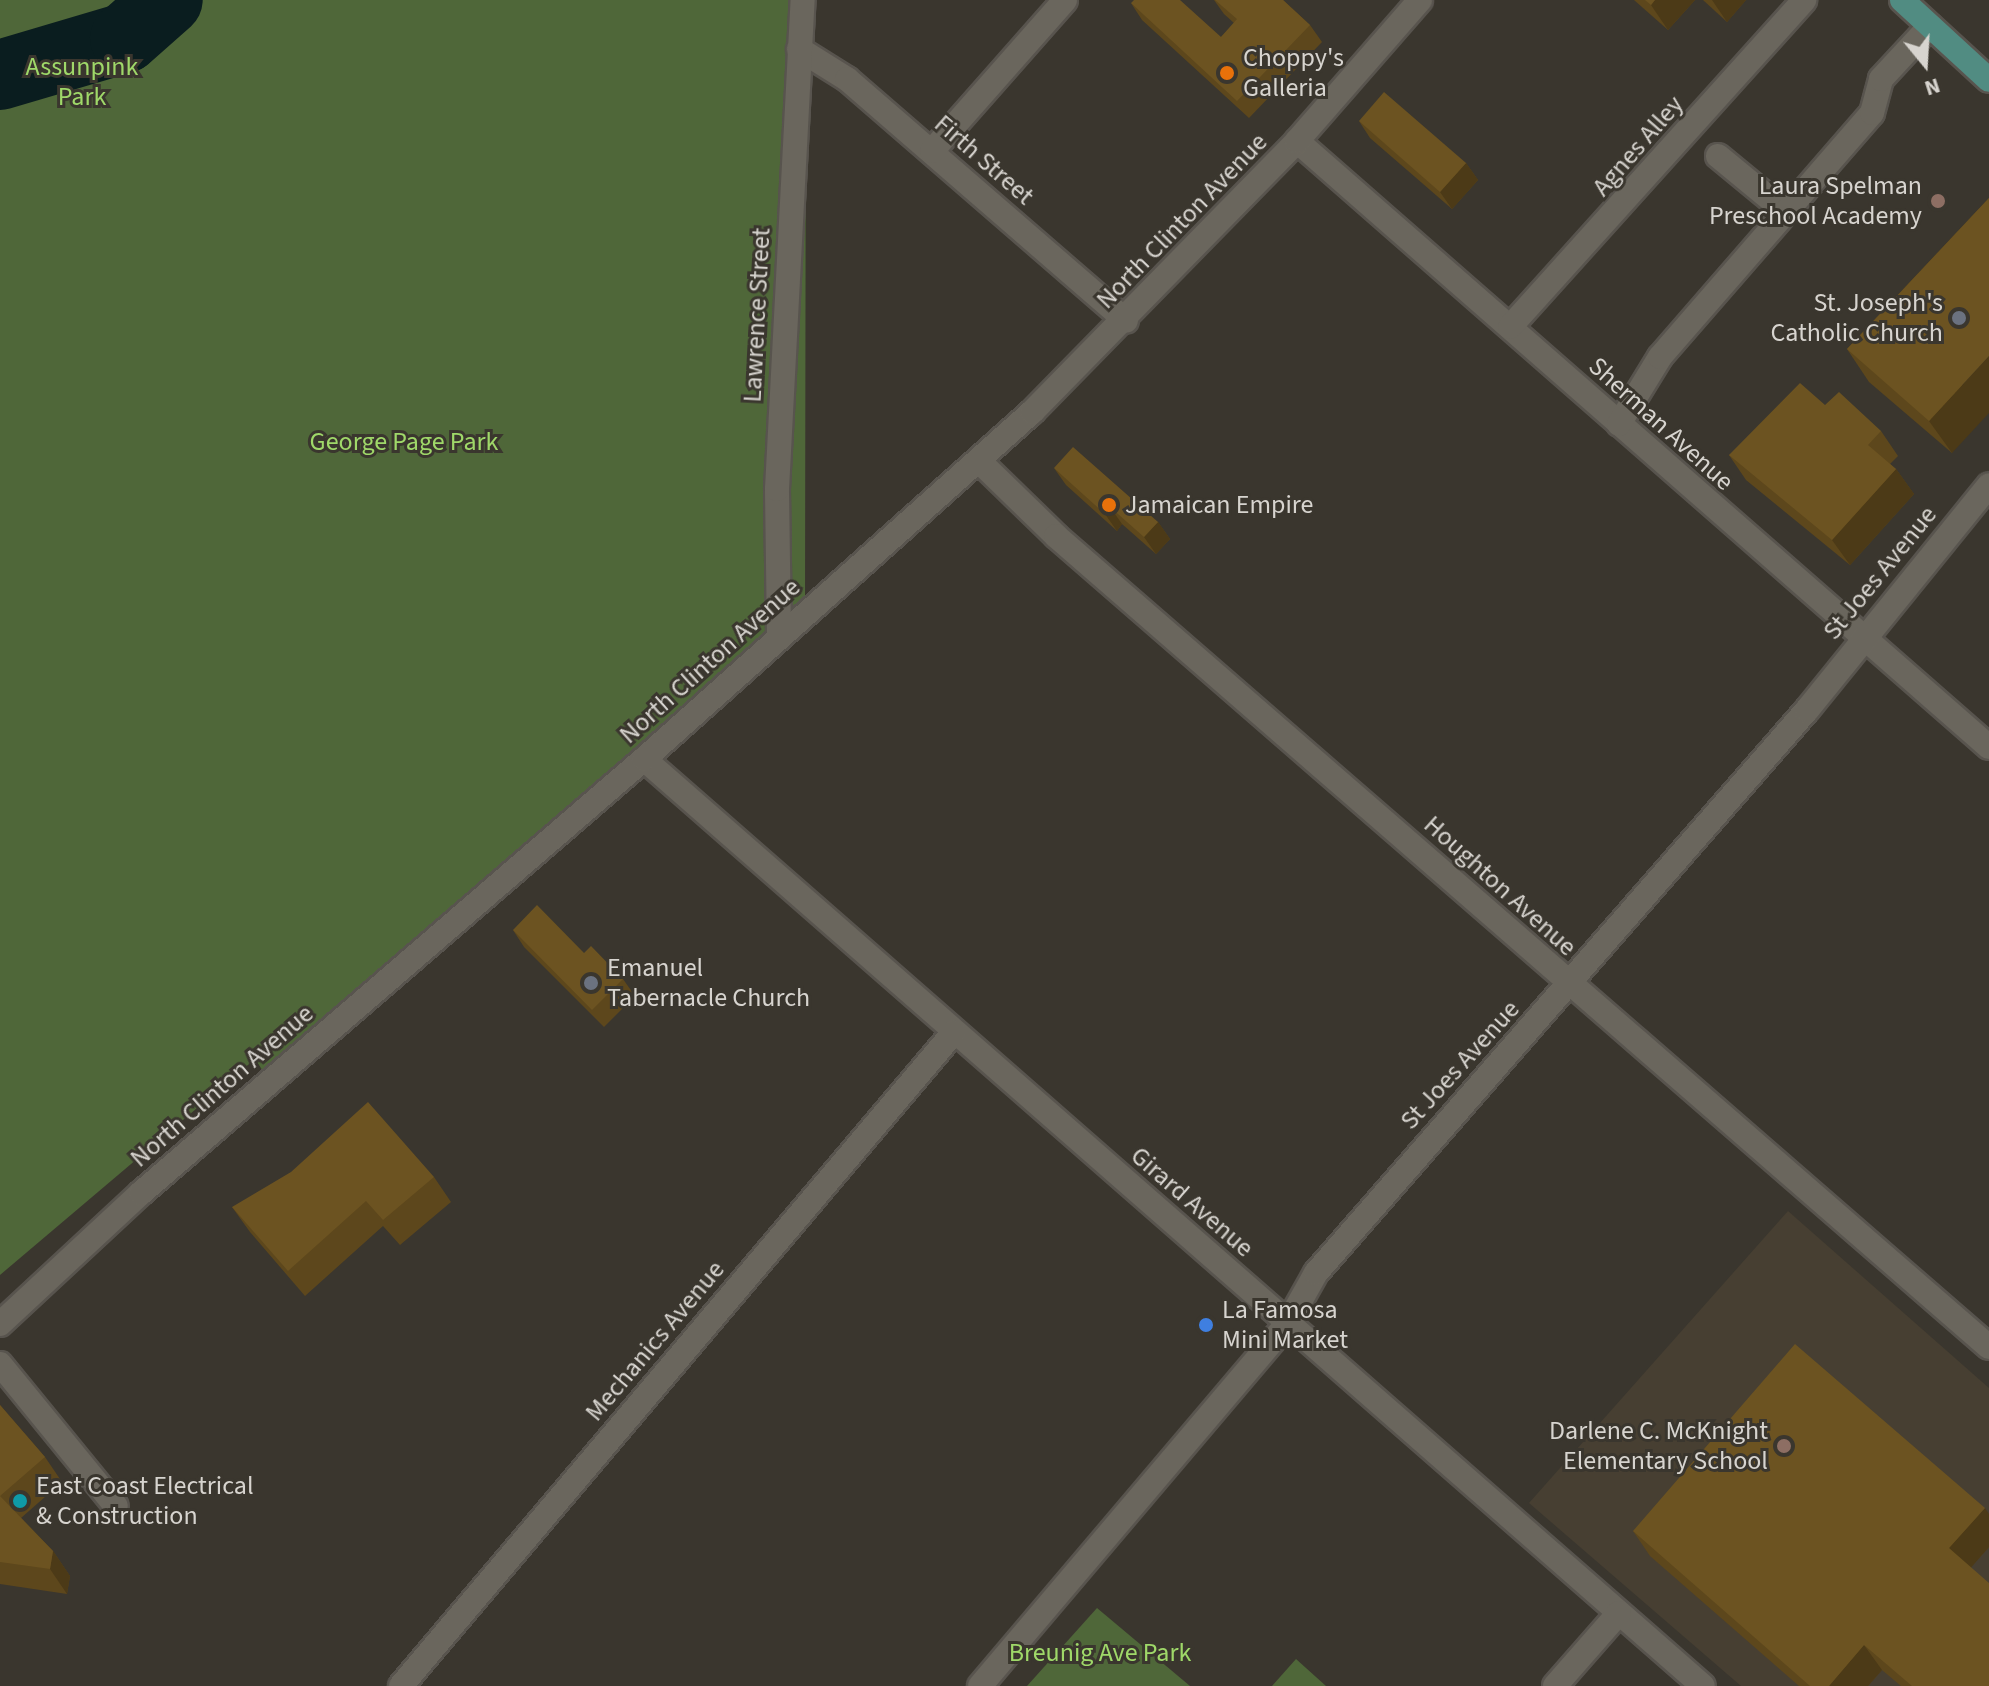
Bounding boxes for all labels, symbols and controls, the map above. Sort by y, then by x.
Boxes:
north arrow [1885,24,1965,104]
place label: Choppy's Galleria [1243,42,1344,104]
park label: Assunpink Park [26,51,138,112]
marker: Choppy's Galleria [1218,64,1236,82]
text: N [1921,69,1944,104]
street label: Agnes Alley [1586,89,1690,203]
street label: Firth Street [928,108,1040,212]
street label: North Clinton Avenue [1090,127,1274,315]
place label: Laura Spelman Preschool Academy [1709,170,1922,232]
marker: Laura Spelman Preschool Academy [1929,192,1947,210]
street label: Lawrence Street [737,227,777,403]
place label: St. Joseph's Catholic Church [1770,287,1943,348]
marker: St. Joseph's Catholic Church [1950,309,1968,327]
street label: Sherman Avenue [1582,351,1740,497]
park label: George Page Park [310,426,498,458]
place label: Jamaican Empire [1125,489,1313,521]
marker: Jamaican Empire [1100,496,1118,514]
street label: St Joes Avenue [1817,500,1943,646]
street label: North Clinton Avenue [613,572,807,750]
street label: Houghton Avenue [1417,809,1583,963]
place label: Emanuel Tabernacle Church [607,952,810,1014]
marker: Emanuel Tabernacle Church [582,974,600,992]
street label: St Joes Avenue [1394,994,1526,1136]
street label: North Clinton Avenue [124,998,320,1174]
street label: Girard Avenue [1124,1140,1260,1264]
street label: Mechanics Avenue [579,1255,731,1427]
place label: La Famosa Mini Market [1222,1294,1348,1356]
marker: La Famosa Mini Market [1197,1316,1215,1334]
place label: Darlene C. McKnight Elementary School [1549,1415,1768,1476]
marker: Darlene C. McKnight Elementary School [1775,1437,1793,1455]
place label: East Coast Electrical & Construction [36,1470,254,1532]
marker: East Coast Electrical & Construction [11,1492,29,1510]
park label: Breunig Ave Park [1009,1637,1191,1669]

